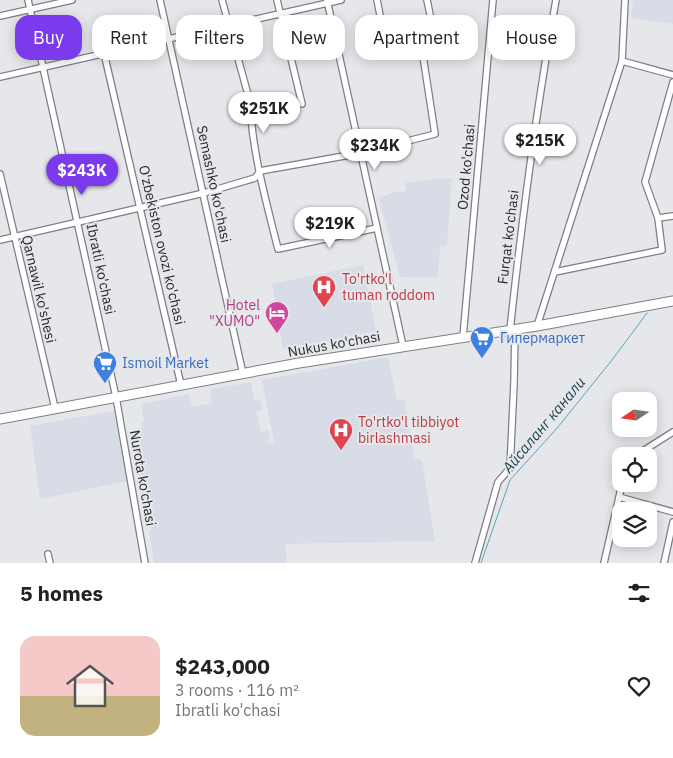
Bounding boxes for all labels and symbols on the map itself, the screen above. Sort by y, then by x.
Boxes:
pin: $251K [229,92,299,134]
street label: Ozod ko'chasi [453,123,479,211]
street label: Semashko ko'chasi [193,124,235,244]
pin: $215K [505,124,575,166]
pin: $234K [340,128,410,171]
pin: $243K [47,154,117,196]
street label: O'zbekiston ovozi ko'chasi [135,163,189,327]
street label: Furqat ko'chasi [493,189,523,285]
pin: $219K [295,206,365,249]
street label: Ibratli ko'chasi [83,222,119,316]
street label: Qarnawil ko'shesi [18,233,60,345]
place label: To'rtko'l tuman roddom [342,270,435,304]
hospital icon: To'rtko'l tuman roddom [311,274,337,308]
place label: Hotel "XUMO" [209,296,260,330]
hotel icon: Hotel "XUMO" [264,300,290,334]
supermarket icon: Гипермаркет [469,325,495,359]
street label: Nukus ko'chasi [286,327,382,361]
place label: Гипермаркет [500,329,586,347]
supermarket icon: Ismoil Market [92,350,118,384]
place label: Ismoil Market [122,354,209,372]
water label: Айсаланг канали [497,373,589,477]
north arrow [612,392,658,438]
place label: To'rtko'l tibbiyot birlashmasi [358,413,459,447]
hospital icon: To'rtko'l tibbiyot birlashmasi [328,417,354,451]
street label: Nurota ko'chasi [126,429,160,527]

